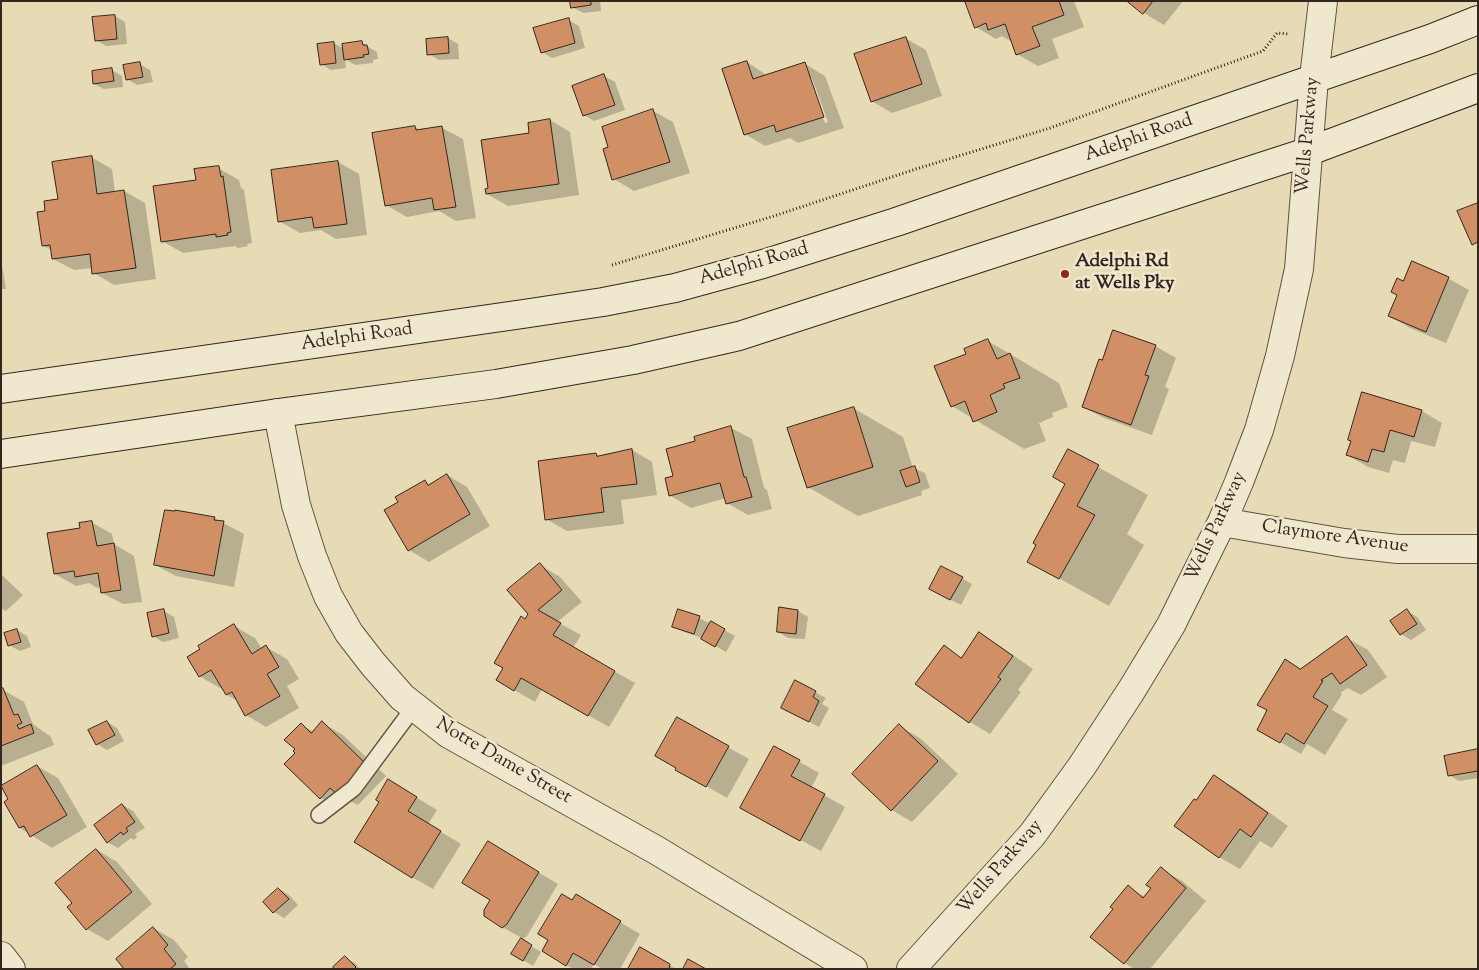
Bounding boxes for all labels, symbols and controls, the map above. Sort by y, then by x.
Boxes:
street label: Wells Parkway [1292,76,1326,196]
street label: Adelphi Road [1082,110,1196,168]
street label: Adelphi Road [697,239,811,291]
place label: Adelphi Rd at Wells Pky [1075,252,1174,296]
marker: Adelphi Rd at Wells Pky [1059,268,1071,280]
street label: Adelphi Road [300,319,414,357]
street label: Wells Parkway [1182,469,1252,585]
street label: Claymore Avenue [1260,516,1410,560]
street label: Notre Dame Street [431,714,575,810]
street label: Wells Parkway [954,816,1048,920]

